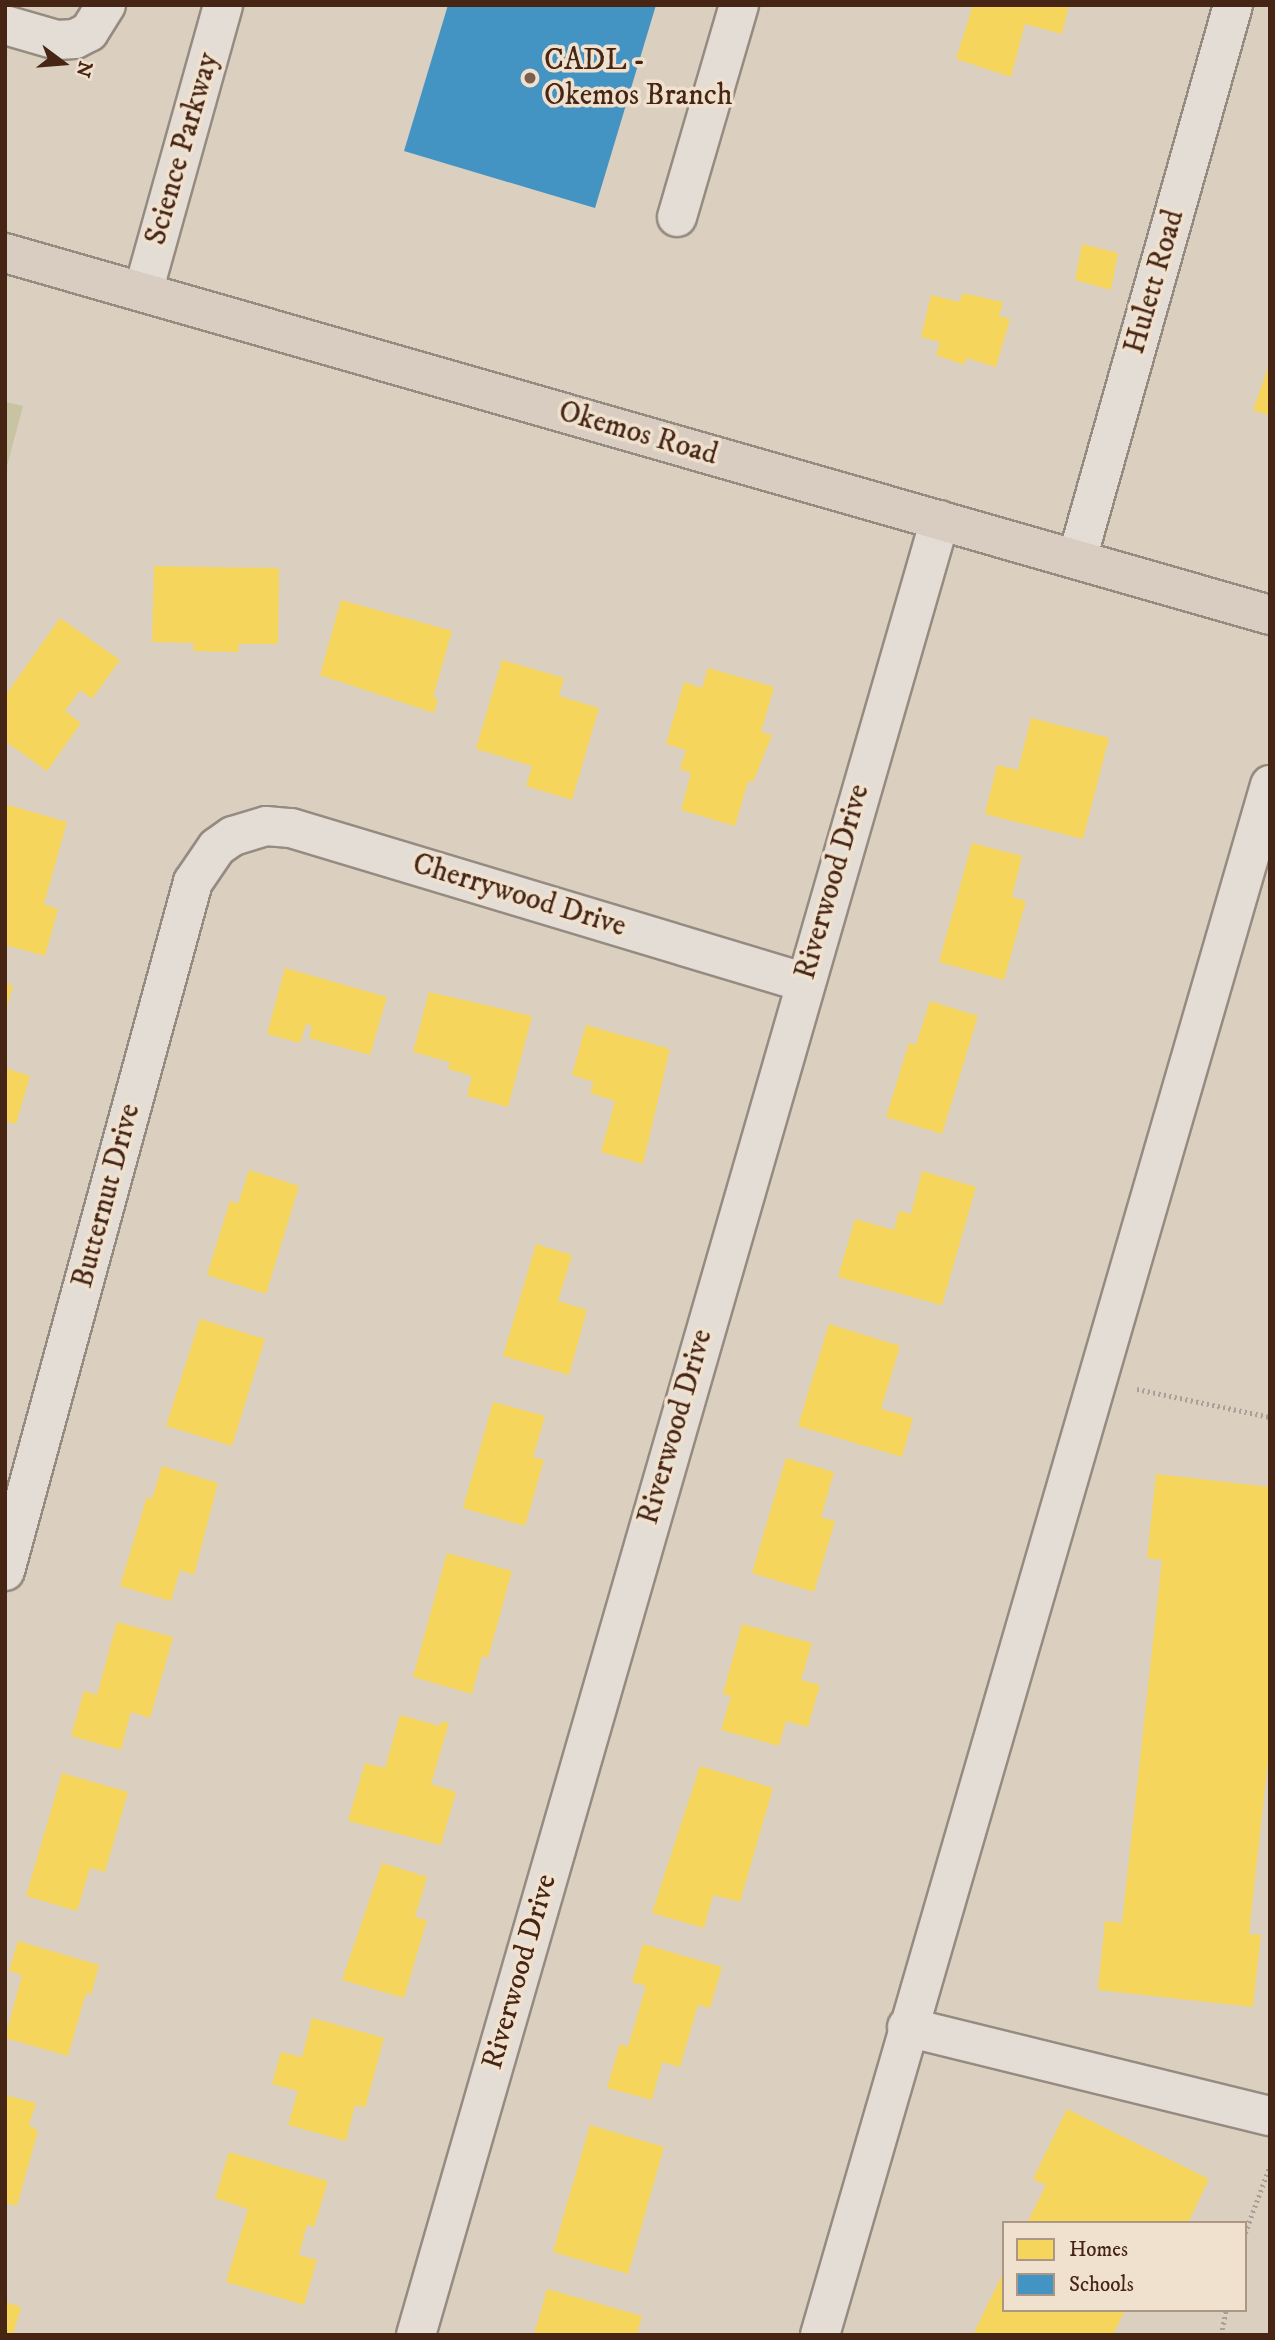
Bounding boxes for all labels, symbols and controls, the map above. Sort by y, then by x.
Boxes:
north arrow [28,28,98,98]
place label: CADL - Okemos Branch [544,43,733,113]
street label: Science Parkway [138,49,228,249]
text: N [70,58,97,80]
marker: CADL - Okemos Branch [522,70,538,86]
street label: Hulett Road [1117,206,1193,358]
street label: Okemos Road [554,394,722,474]
street label: Riverwood Drive [788,780,878,984]
street label: Cherrywood Drive [408,846,630,946]
street label: Butternut Drive [65,1100,149,1292]
street label: Riverwood Drive [631,1325,721,1529]
street label: Riverwood Drive [475,1870,565,2074]
legend [1002,2221,1247,2312]
text: Homes [1069,2237,1128,2263]
text: Schools [1069,2272,1134,2298]

